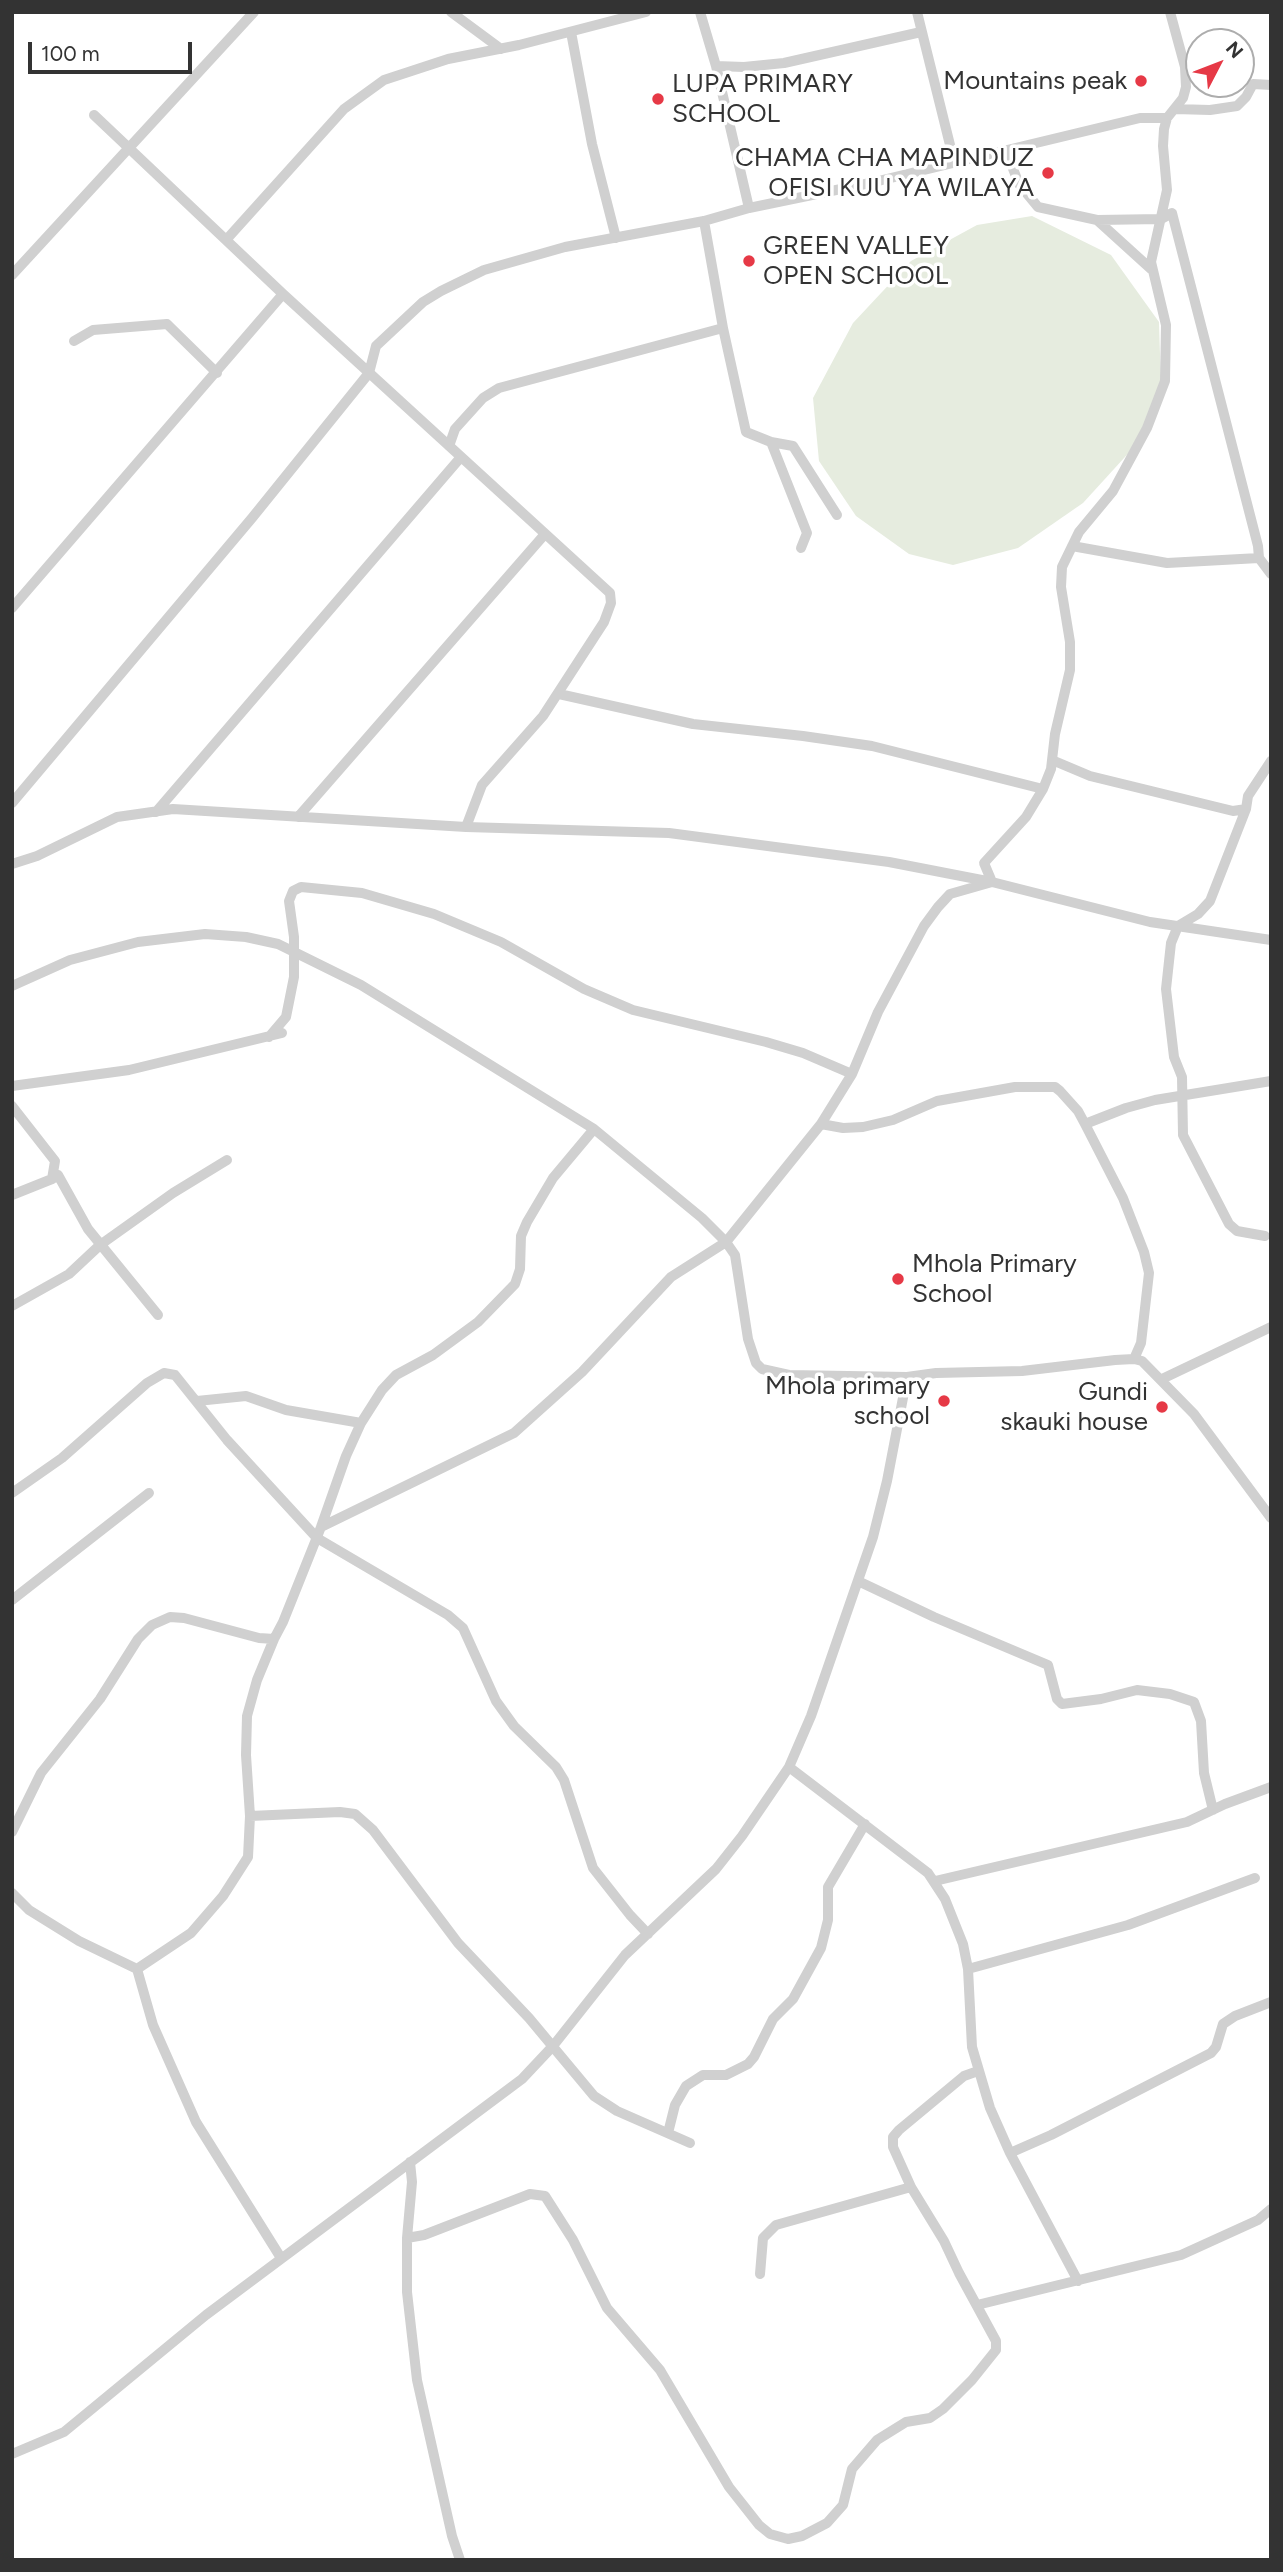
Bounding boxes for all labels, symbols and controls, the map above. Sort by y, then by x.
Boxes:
scale bar [32,28,196,72]
north arrow [1185,28,1255,98]
text: N [1221,37,1248,63]
text: 100 m [41,41,100,66]
place label: Mountains peak [943,65,1127,97]
place label: LUPA PRIMARY SCHOOL [672,68,853,130]
marker: Mountains peak [1133,73,1149,89]
marker: LUPA PRIMARY SCHOOL [650,91,666,107]
place label: CHAMA CHA MAPINDUZ OFISI KUU YA WILAYA [735,142,1034,204]
marker: CHAMA CHA MAPINDUZ OFISI KUU YA WILAYA [1040,165,1056,181]
place label: GREEN VALLEY OPEN SCHOOL [763,230,949,292]
marker: GREEN VALLEY OPEN SCHOOL [741,253,757,269]
place label: Mhola Primary School [912,1248,1077,1310]
marker: Mhola Primary School [890,1271,906,1287]
place label: Mhola primary school [765,1370,930,1432]
place label: Gundi skauki house [1000,1376,1148,1438]
marker: Mhola primary school [936,1393,952,1409]
marker: Gundi skauki house [1154,1399,1170,1415]

